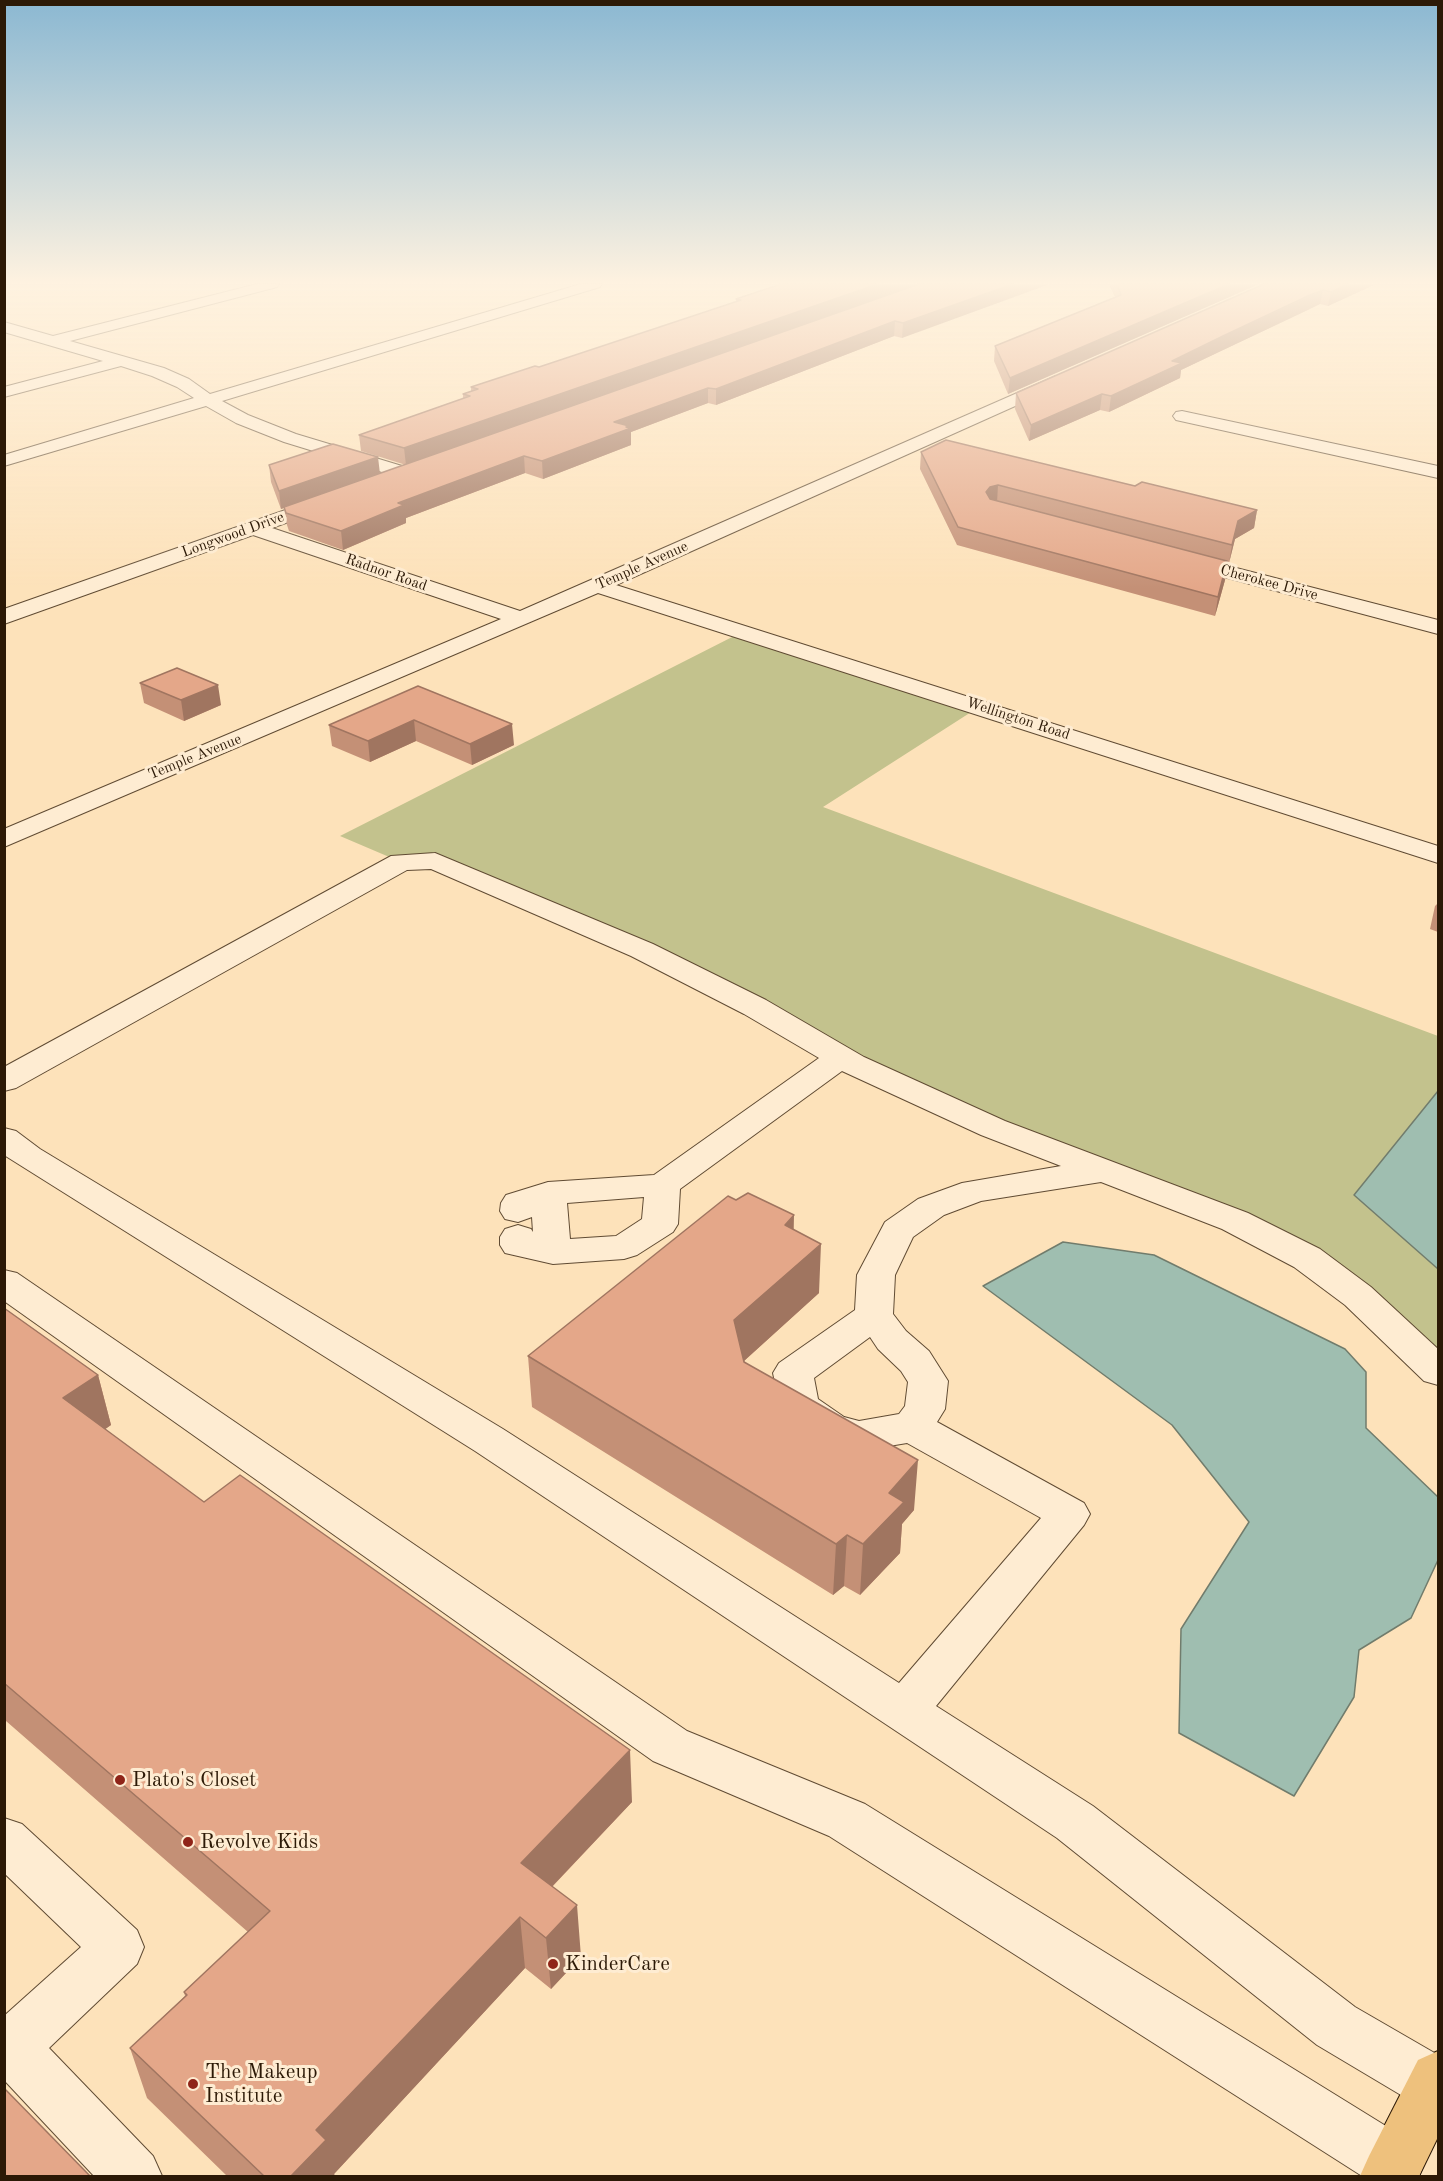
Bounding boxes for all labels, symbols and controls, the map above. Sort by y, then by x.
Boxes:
street label: Longwood Drive [179,508,287,562]
street label: Temple Avenue [593,538,691,594]
street label: Radnor Road [343,551,429,595]
street label: Cherokee Drive [1218,561,1320,605]
street label: Wellington Road [964,694,1072,744]
street label: Temple Avenue [146,730,244,784]
place label: Plato's Closet [132,1767,256,1793]
marker: Plato's Closet [113,1773,127,1787]
place label: Revolve Kids [200,1829,318,1855]
marker: Revolve Kids [181,1835,195,1849]
place label: KinderCare [565,1951,670,1977]
marker: KinderCare [546,1957,560,1971]
place label: The Makeup Institute [205,2059,318,2109]
marker: The Makeup Institute [186,2077,200,2091]

